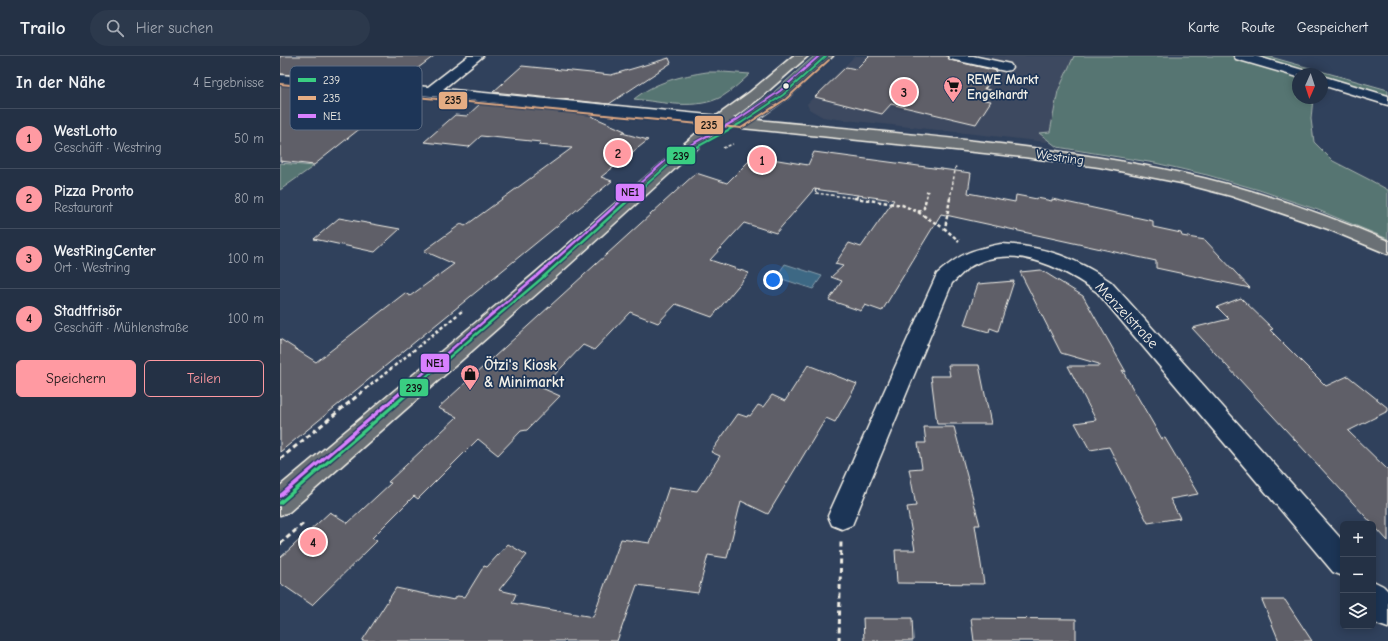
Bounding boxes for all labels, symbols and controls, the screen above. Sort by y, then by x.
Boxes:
search box [90,10,370,46]
text: Trailo [20,17,66,39]
icon: search [104,17,126,39]
text: Hier suchen [136,19,213,37]
text: Karte [1188,19,1219,36]
text: Route [1241,19,1275,36]
text: Gespeichert [1297,19,1368,36]
legend [290,66,422,130]
north arrow [1292,68,1328,104]
place label: REWE Markt Engelhardt [967,72,1039,102]
text: In der Nähe [16,73,105,92]
text: 239 [323,74,340,87]
text: 4 Ergebnisse [193,75,264,90]
supermarket icon: REWE Markt Engelhardt [942,75,964,103]
pin: 3 [891,77,917,107]
unlabelled marker [781,81,791,91]
line badge: 235 [438,91,468,110]
text: 235 [323,92,340,105]
text: 235 [445,94,462,107]
text: NE1 [323,110,341,123]
line badge: 235 [694,115,724,135]
text: 235 [701,119,718,132]
text: WestLotto [54,122,117,140]
text: 1 [26,131,32,146]
text: 50 m [234,131,264,146]
pin: 2 [605,138,631,168]
text: Geschäft · Westring [54,140,162,155]
pin: 1 [749,145,775,175]
line badge: 239 [666,146,696,165]
street label: Westring [1035,146,1085,168]
text: 239 [673,150,690,163]
text: Pizza Pronto [54,182,134,200]
line badge: NE1 [615,183,645,202]
text: NE1 [621,186,639,199]
text: 2 [26,191,32,206]
text: 80 m [234,191,264,206]
text: Restaurant [54,200,113,215]
text: WestRingCenter [54,242,156,260]
text: 3 [26,251,32,266]
text: 100 m [228,251,264,266]
text: Ort · Westring [54,260,130,275]
your location [763,270,783,290]
street label: Menzelstraße [1092,278,1163,352]
text: Stadtfrisör [54,302,122,320]
text: 4 [26,311,32,326]
text: 100 m [228,311,264,326]
text: Geschäft · Mühlenstraße [54,320,189,335]
line badge: NE1 [420,353,450,373]
place label: Ötzi's Kiosk & Minimarkt [484,355,565,391]
text: NE1 [426,357,444,370]
button: Speichern [16,360,136,397]
button: Teilen [144,360,264,397]
shop icon: Ötzi's Kiosk & Minimarkt [459,363,481,391]
line badge: 239 [399,378,429,397]
text: 239 [406,382,423,395]
map controls [1340,521,1376,629]
button: + [1340,521,1376,557]
pin: 4 [300,527,326,557]
button: − [1340,557,1376,593]
button: layers [1340,593,1376,629]

